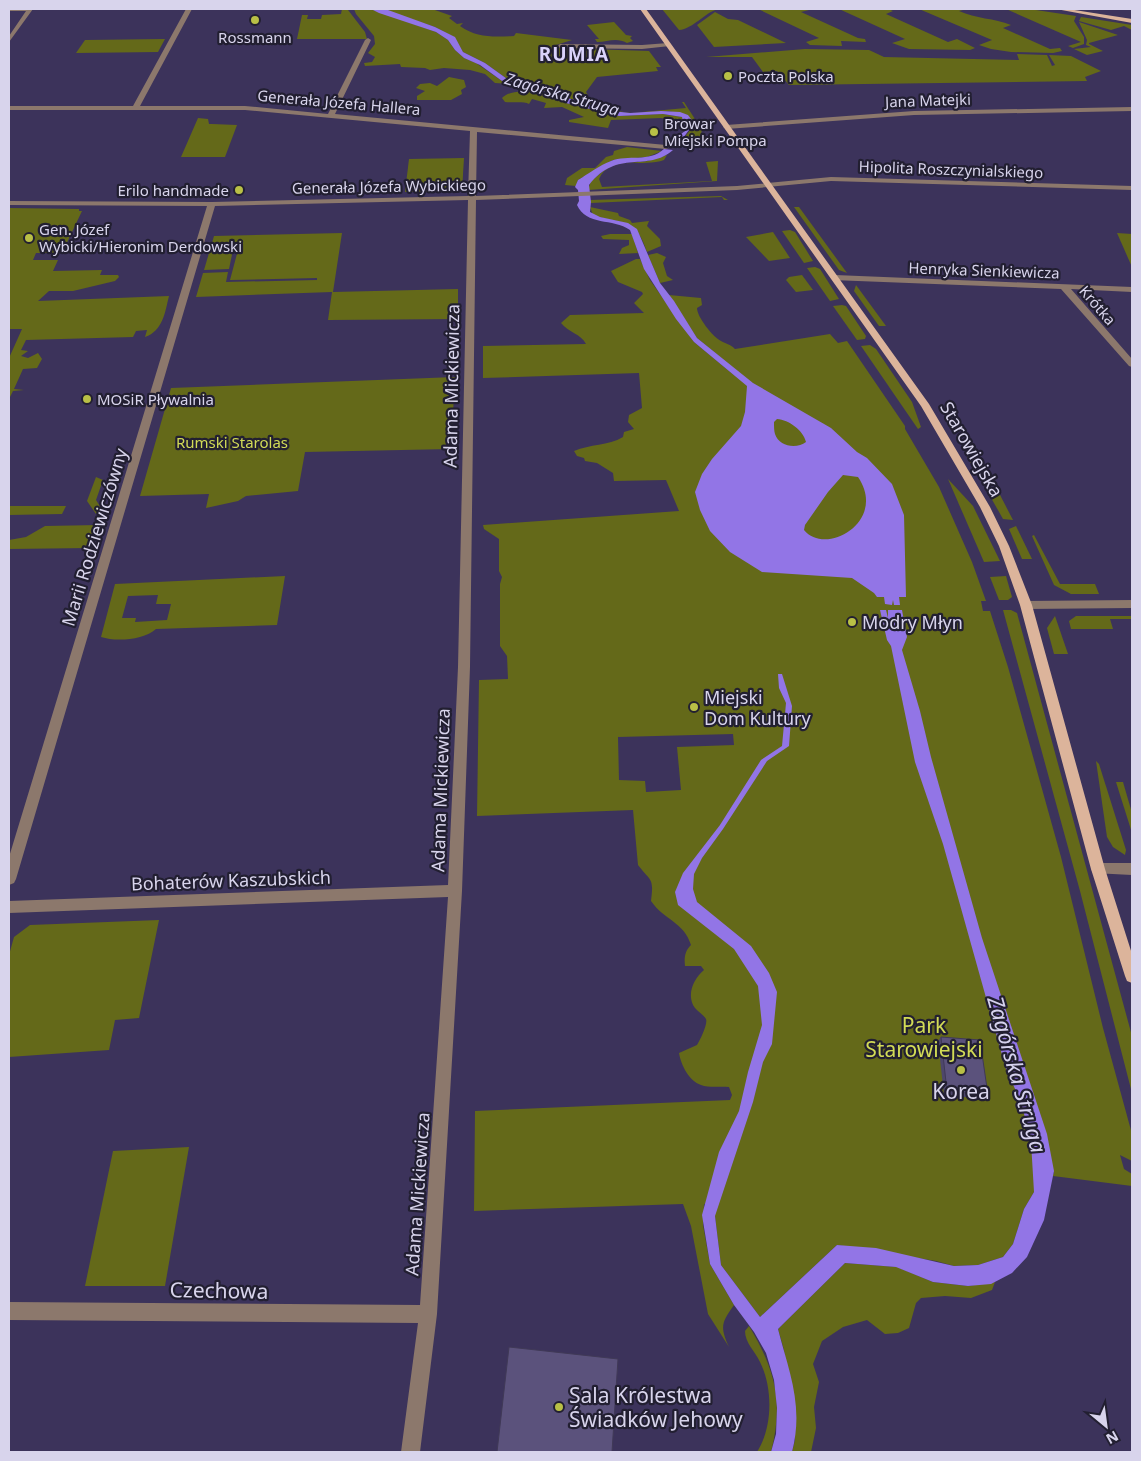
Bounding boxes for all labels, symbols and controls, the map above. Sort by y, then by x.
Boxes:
marker: Rossmann [249,14,261,26]
place label: Rossmann [218,27,292,47]
district label: RUMIA [539,41,609,67]
place label: Poczta Polska [738,66,834,86]
water label: Zagórska Struga [501,67,622,121]
marker: Poczta Polska [722,70,734,82]
street label: Generała Józefa Hallera [257,85,421,119]
street label: Jana Matejki [883,89,971,112]
place label: Browar Miejski Pompa [664,113,767,150]
marker: Browar Miejski Pompa [648,126,660,138]
street label: Hipolita Roszczynialskiego [858,156,1044,182]
street label: Generała Józefa Wybickiego [292,174,486,198]
place label: Erilo handmade [117,180,229,200]
marker: Erilo handmade [233,184,245,196]
place label: Gen. Józef Wybicki/Hieronim Derdowski [39,219,242,256]
marker: Gen. Józef Wybicki/Hieronim Derdowski [23,232,35,244]
street label: Henryka Sienkiewicza [908,257,1060,283]
street label: Krótka [1075,281,1121,329]
street label: Adama Mickiewicza [438,304,464,468]
place label: MOSiR Pływalnia [97,389,214,409]
marker: MOSiR Pływalnia [81,393,93,405]
street label: Starowiejska [935,397,1009,501]
park label: Rumski Starolas [176,432,288,452]
street label: Marii Rodziewiczówny [56,444,133,629]
place label: Modry Młyn [862,610,963,634]
marker: Modry Młyn [846,616,858,628]
place label: Miejski Dom Kultury [704,685,812,730]
marker: Miejski Dom Kultury [688,701,700,713]
street label: Adama Mickiewicza [425,708,455,872]
street label: Bohaterów Kaszubskich [131,865,331,895]
water label: Zagórska Struga [981,991,1055,1156]
park label: Park Starowiejski [865,1011,983,1063]
marker: Korea [955,1064,967,1076]
place label: Korea [932,1077,990,1105]
street label: Adama Mickiewicza [399,1111,435,1277]
street label: Czechowa [169,1275,269,1305]
place label: Sala Królestwa Świadków Jehowy [569,1381,743,1433]
marker: Sala Królestwa Świadków Jehowy [553,1401,565,1413]
north arrow [1081,1401,1131,1451]
text: N [1103,1427,1122,1449]

